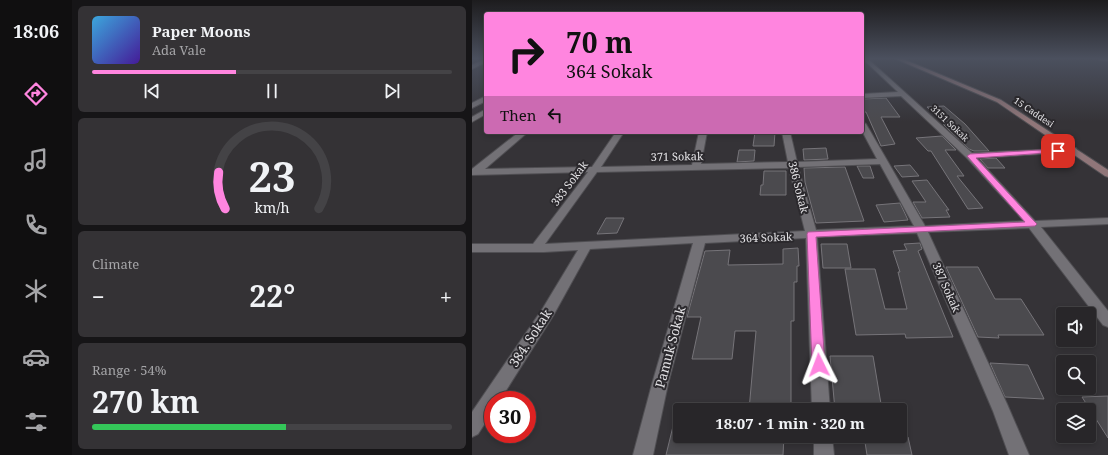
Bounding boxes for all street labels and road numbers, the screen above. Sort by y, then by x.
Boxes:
street label: 15 Caddesi [1011,94,1057,130]
street label: 3151 Sokak [928,102,973,145]
street label: 371 Sokak [651,148,704,164]
street label: 383 Sokak [547,157,591,209]
street label: 386 Sokak [785,160,813,215]
street label: 364 Sokak [739,229,793,245]
street label: 387 Sokak [929,260,965,315]
street label: Pamuk Sokak [650,304,690,390]
street label: 384. Sokak [505,305,556,370]

